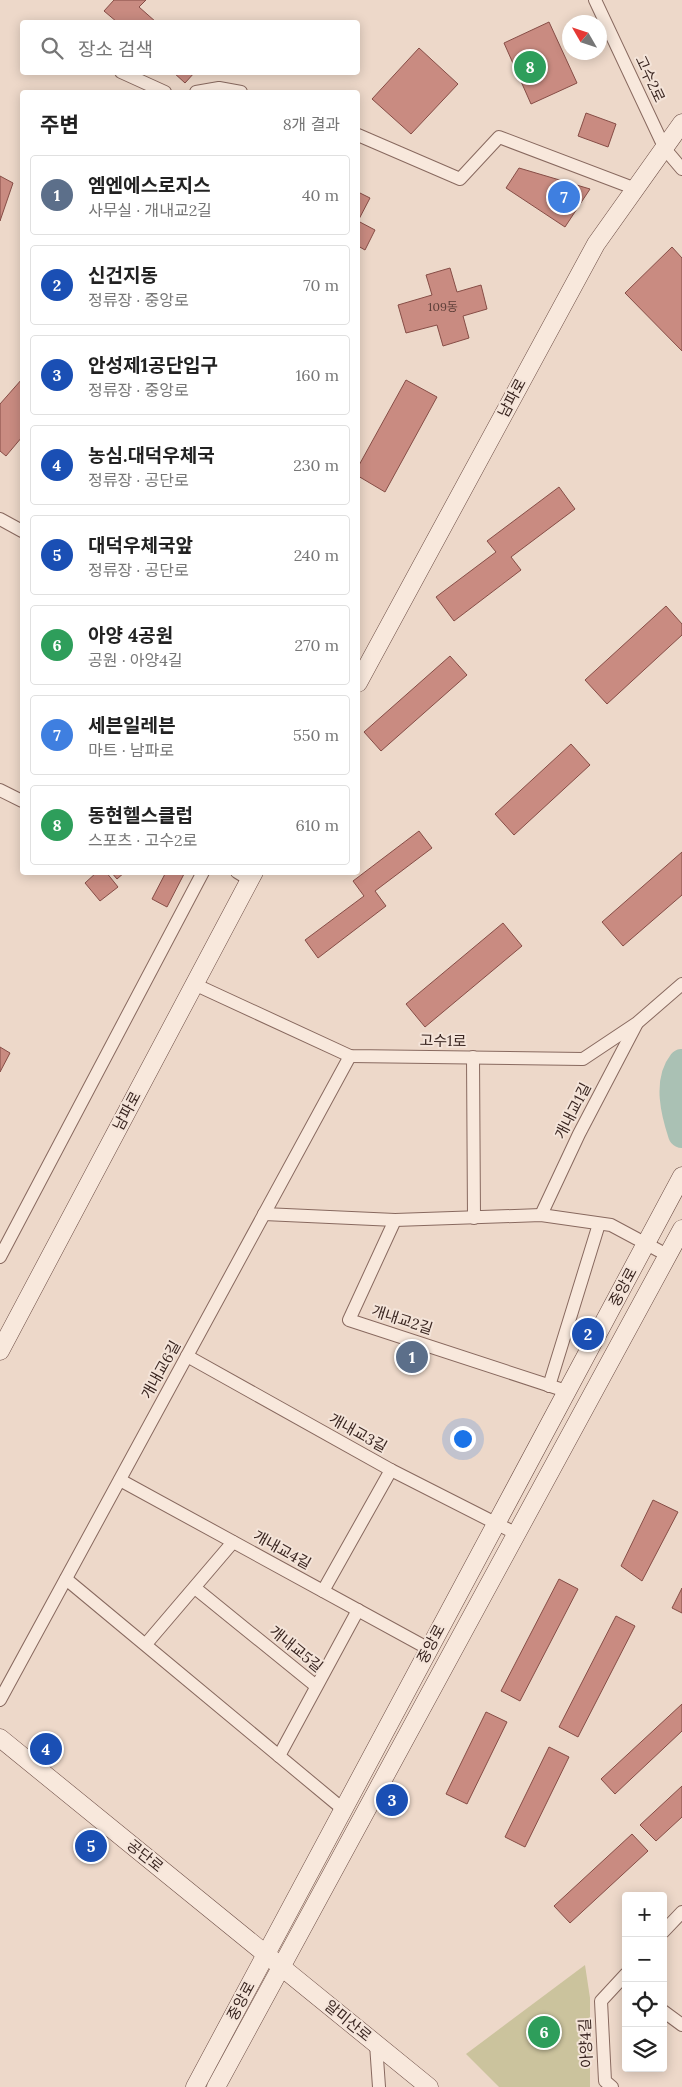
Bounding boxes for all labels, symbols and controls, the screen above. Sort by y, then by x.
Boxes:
north arrow [562,15,607,60]
search box [20,20,360,75]
icon: search [38,34,66,62]
text: 장소 검색 [78,37,153,61]
pin: 8 [514,48,546,86]
street label: 고수2로 [631,52,670,105]
text: 주변 [40,111,79,138]
text: 8개 결과 [283,114,340,134]
text: 엠엔에스로지스 [88,173,210,197]
pin: 7 [548,178,580,216]
text: 1 [54,185,60,205]
text: 40 m [302,185,339,205]
text: 사무실 · 개내교2길 [88,200,212,220]
text: 신건지동 [88,263,158,287]
text: 2 [53,275,61,295]
text: 70 m [303,275,339,295]
text: 정류장 · 중앙로 [88,290,189,310]
house number: 109동 [428,299,458,314]
text: 안성제1공단입구 [88,353,218,377]
text: 3 [53,365,61,385]
text: 160 m [295,365,339,385]
street label: 남파로 [493,375,530,421]
text: 정류장 · 중앙로 [88,380,189,400]
text: 농심.대덕우체국 [88,443,215,467]
text: 4 [53,455,61,475]
text: 230 m [293,455,339,475]
text: 정류장 · 공단로 [88,470,189,490]
text: 대덕우체국앞 [88,533,193,557]
text: 5 [53,545,61,565]
text: 240 m [294,545,339,565]
text: 정류장 · 공단로 [88,560,189,580]
text: 아양 4공원 [88,623,173,647]
text: 6 [52,635,62,655]
text: 270 m [295,635,339,655]
text: 공원 · 아양4길 [88,650,183,670]
text: 세븐일레븐 [88,713,175,737]
text: 7 [53,725,61,745]
text: 550 m [293,725,339,745]
text: 마트 · 남파로 [88,740,174,760]
text: 동현헬스클럽 [88,803,193,827]
text: 8 [52,815,62,835]
text: 610 m [295,815,339,835]
text: 스포츠 · 고수2로 [88,830,197,850]
street label: 고수1로 [419,1031,467,1050]
street label: 개내교1길 [550,1079,595,1142]
street label: 남파로 [108,1088,145,1134]
street label: 중앙로 [604,1264,641,1310]
street label: 개내교2길 [369,1301,435,1338]
pin: 2 [572,1315,604,1353]
street label: 개내교6길 [137,1337,184,1402]
pin: 1 [396,1338,428,1376]
street label: 개내교3길 [326,1409,391,1456]
your location [450,1426,476,1452]
street label: 개내교4길 [250,1526,315,1573]
street label: 개내교5길 [266,1621,327,1676]
street label: 중앙로 [412,1621,449,1667]
pin: 4 [30,1730,62,1768]
pin: 3 [376,1781,408,1819]
pin: 5 [75,1827,107,1865]
street label: 공단로 [123,1835,167,1876]
map controls [622,1892,667,2072]
button: + [622,1892,667,1937]
button: − [622,1937,667,1982]
street label: 중앙로 [222,1978,259,2024]
button: locate [622,1982,667,2027]
street label: 알미산로 [321,1996,376,2045]
pin: 6 [528,2013,560,2051]
street label: 아양4길 [575,2018,596,2068]
button: layers [622,2027,667,2072]

